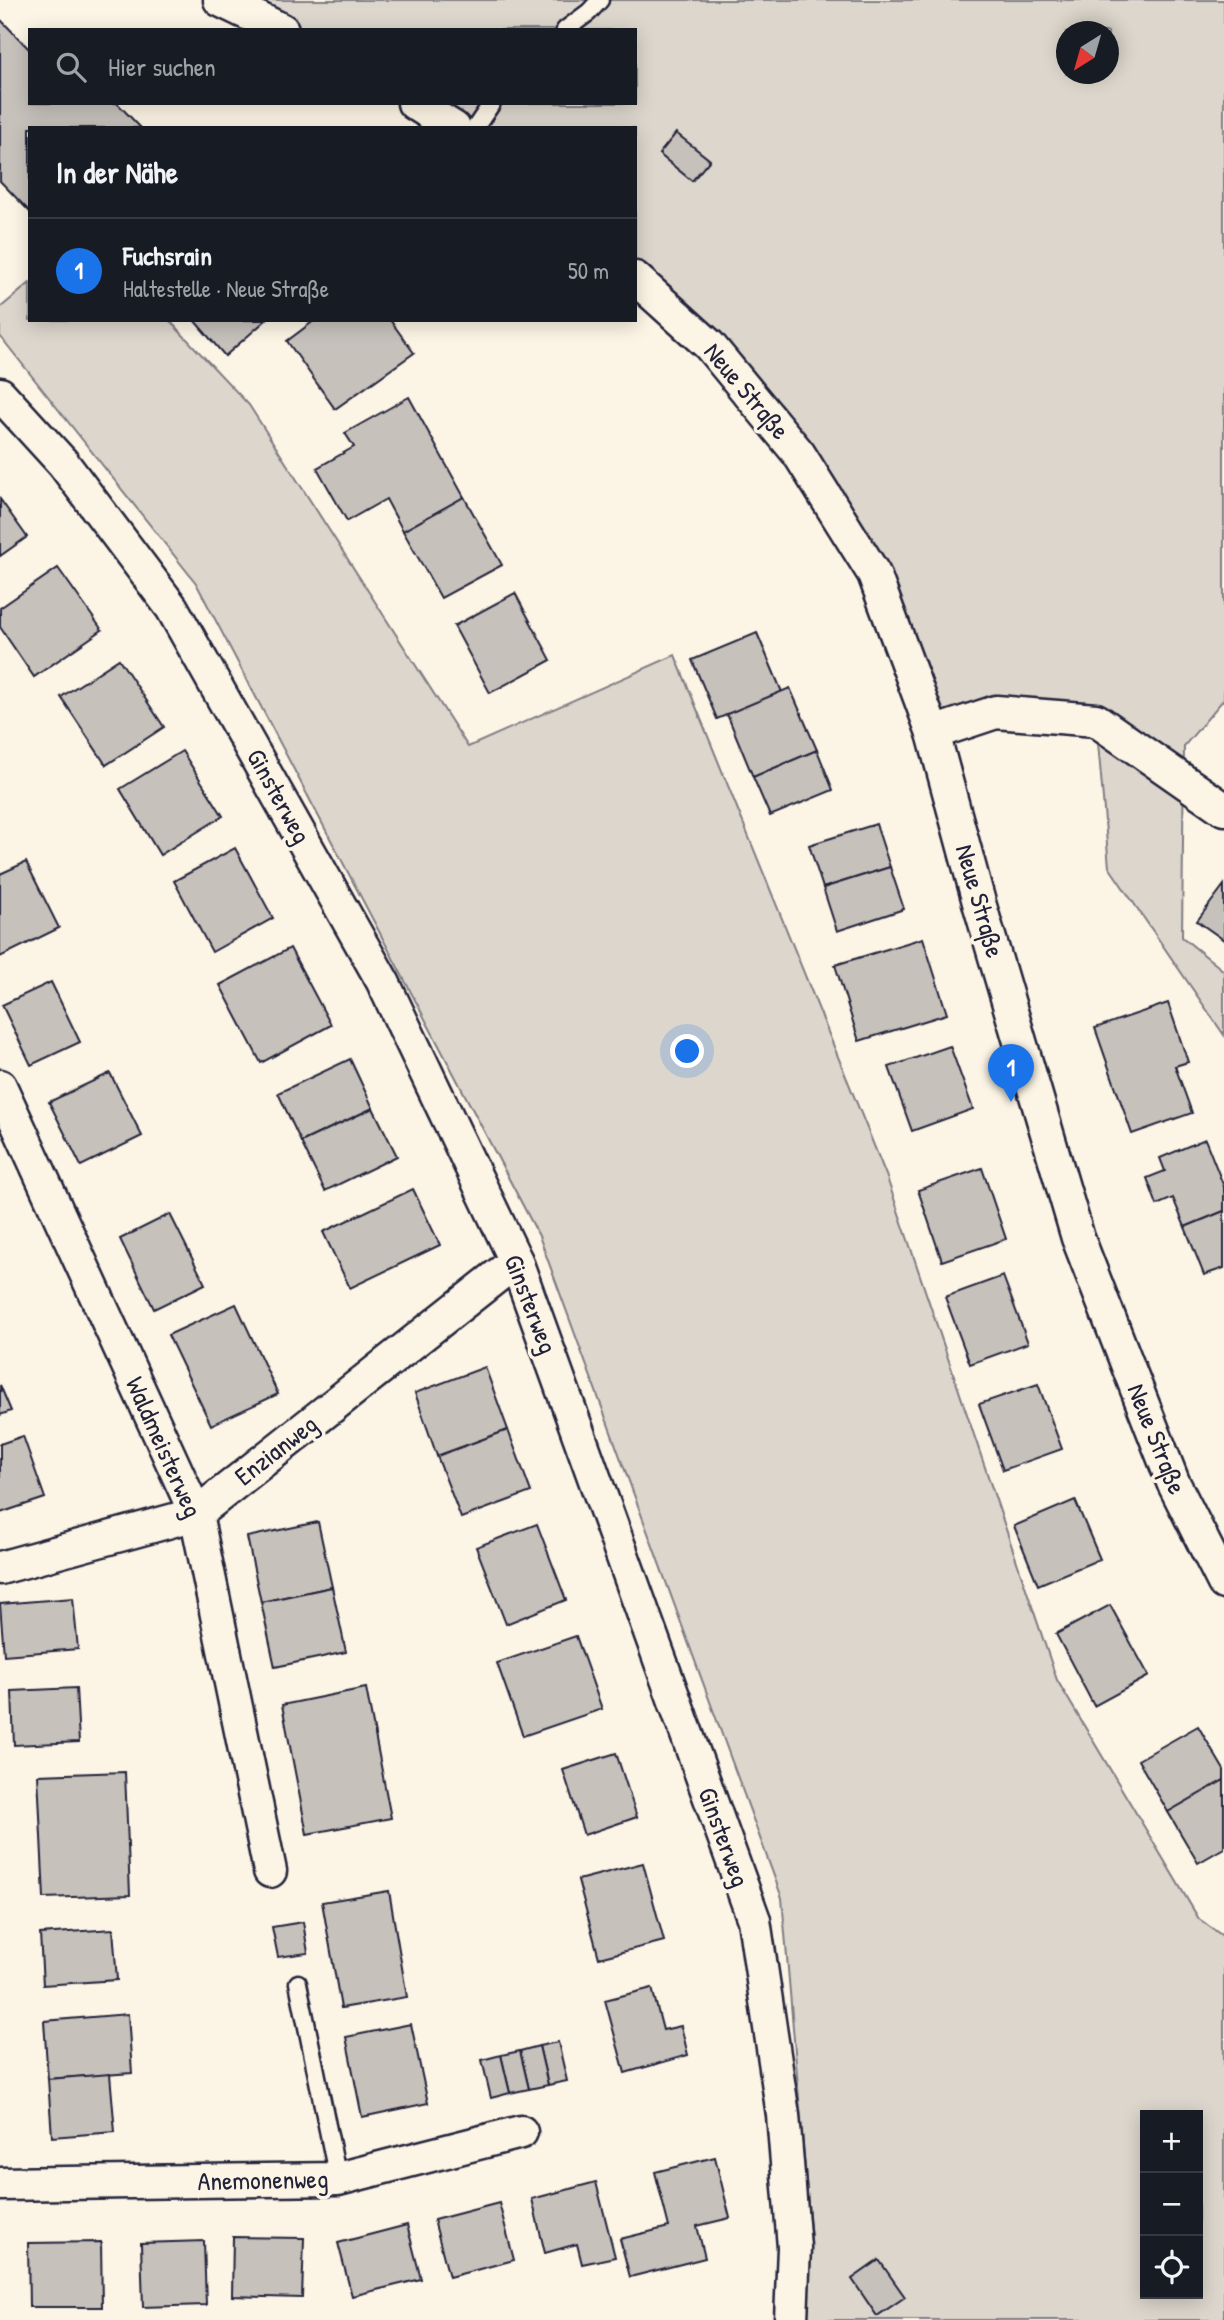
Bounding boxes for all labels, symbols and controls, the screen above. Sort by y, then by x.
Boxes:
north arrow [1056,21,1119,84]
search box [28,28,637,105]
icon: search [52,48,90,86]
text: Hier suchen [108,49,216,84]
text: In der Nähe [56,152,178,192]
text: Fuchsrain [123,238,212,273]
text: 1 [75,255,83,286]
text: 50 m [568,255,609,286]
text: Haltestelle · Neue Straße [123,273,329,304]
street label: Neue Straße [697,335,798,446]
street label: Ginsterweg [239,742,320,849]
street label: Neue Straße [948,840,1013,961]
your location [670,1034,704,1068]
pin: 1 [988,1044,1034,1102]
street label: Ginsterweg [497,1249,566,1358]
street label: Waldmeisterweg [118,1371,211,1523]
street label: Neue Straße [1119,1378,1195,1499]
street label: Enzianweg [227,1406,324,1493]
street label: Ginsterweg [690,1782,759,1891]
map controls [1140,2110,1203,2299]
button: + [1140,2110,1203,2173]
street label: Anemonenweg [197,2161,329,2198]
button: − [1140,2173,1203,2236]
button: locate [1140,2236,1203,2299]

